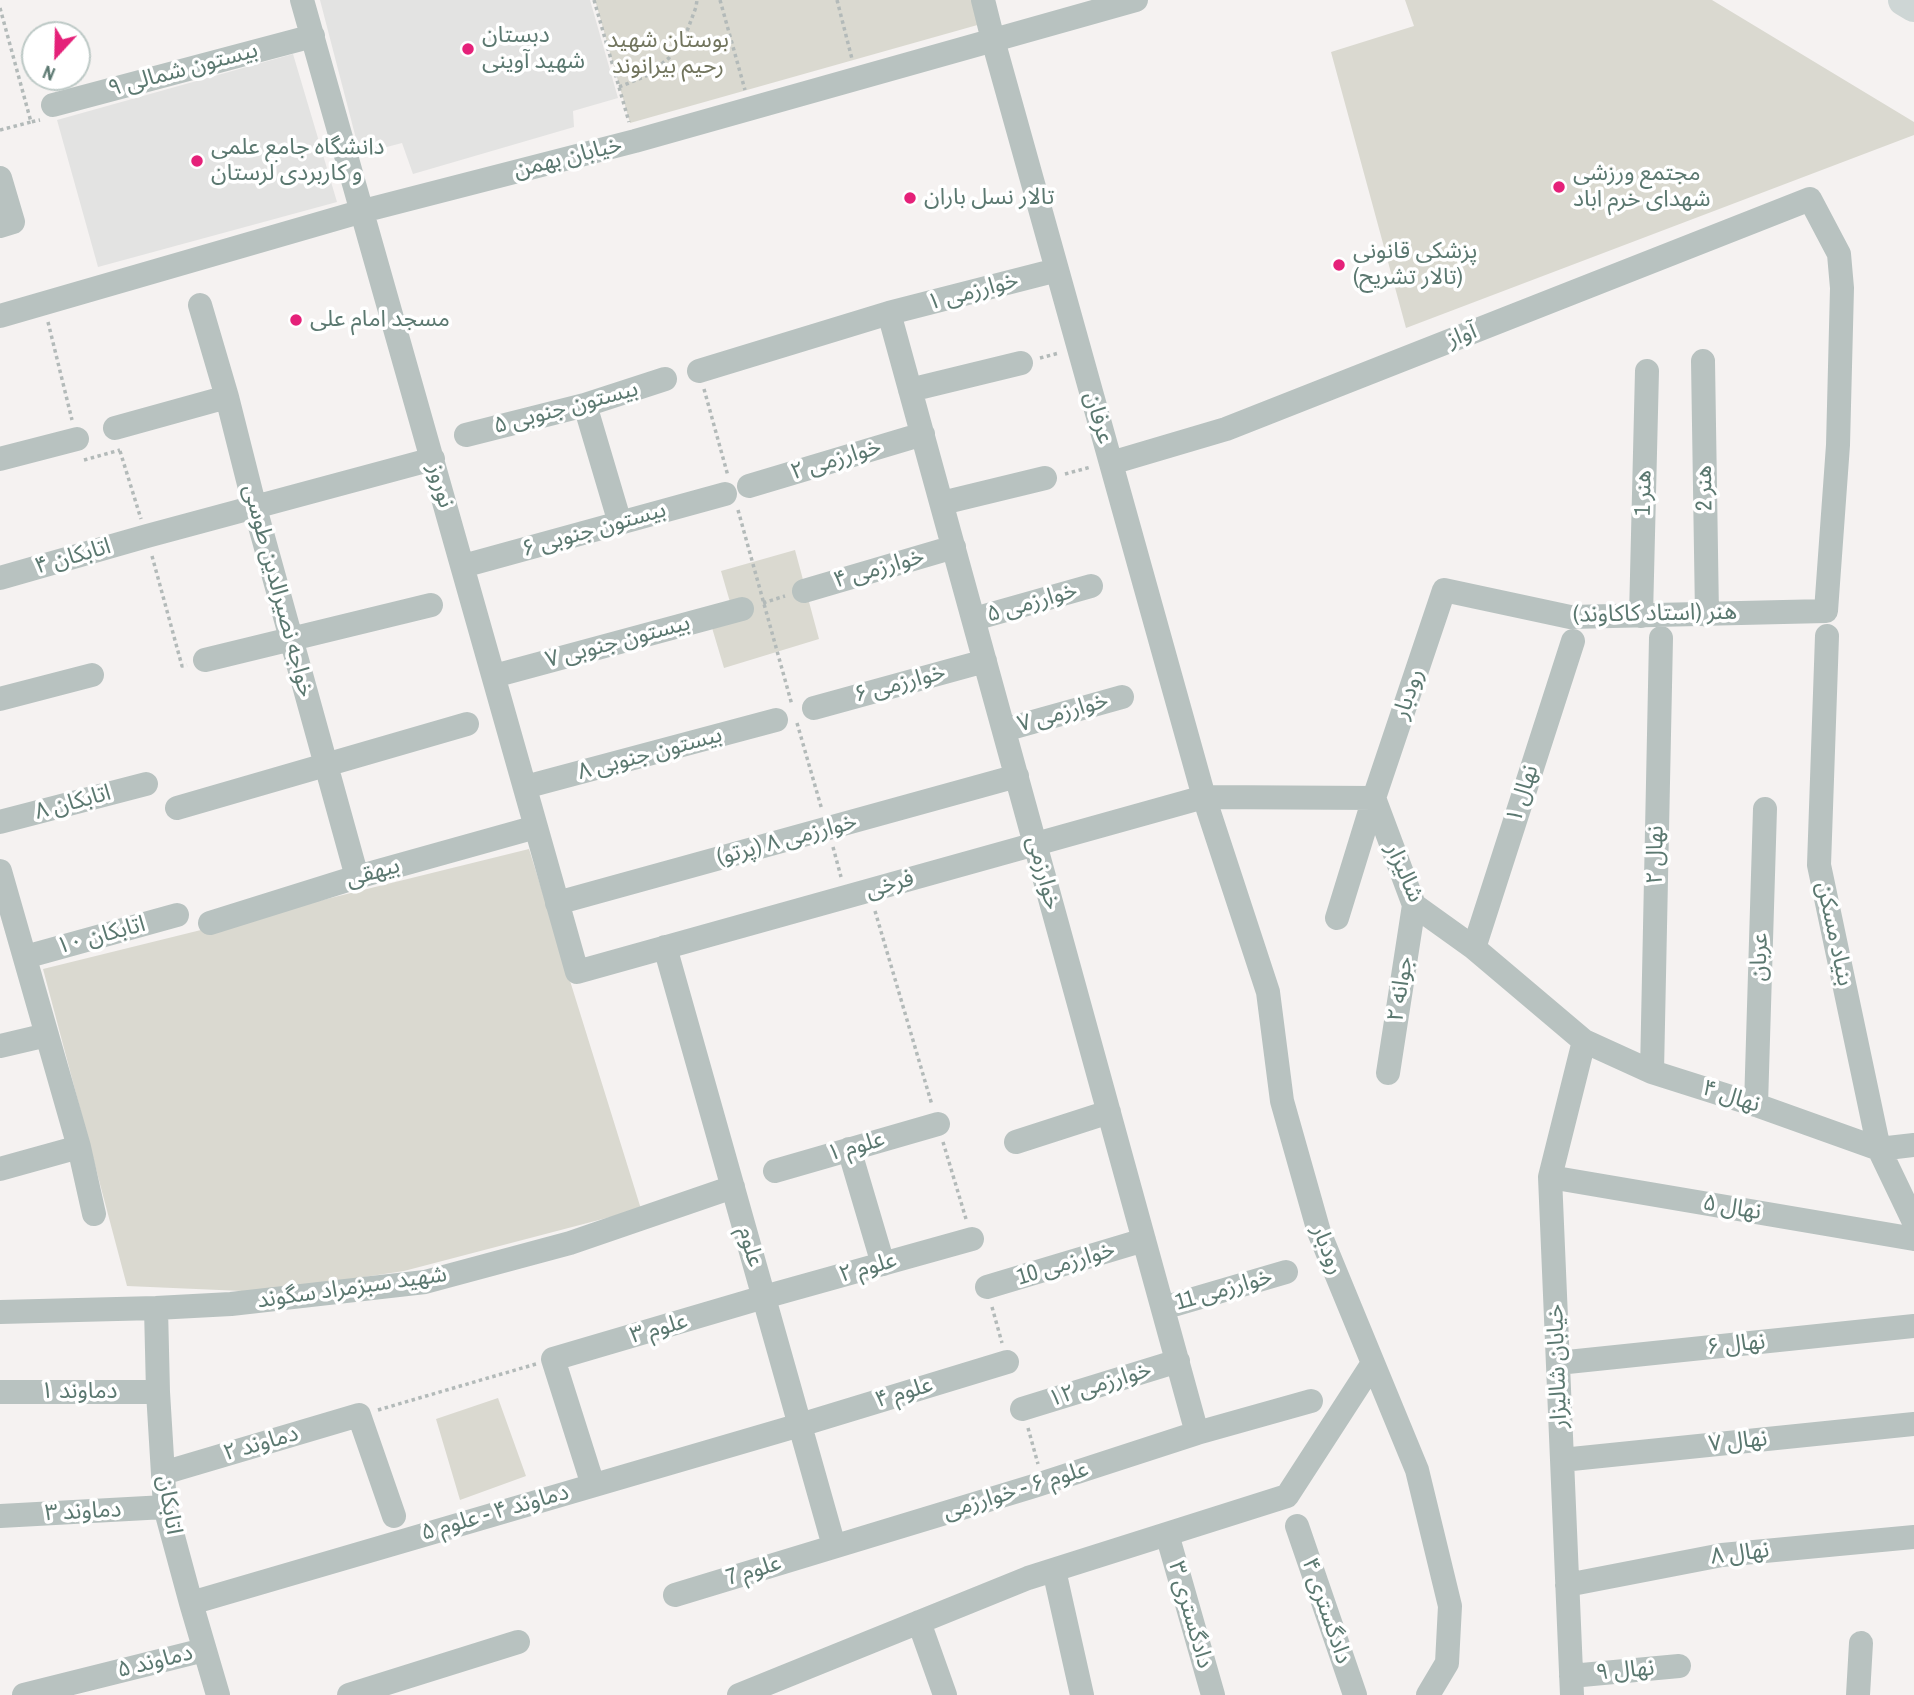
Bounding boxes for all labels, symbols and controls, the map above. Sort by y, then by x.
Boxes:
north arrow [21,21,91,91]
place label: دبستان شهید آوینی [482,22,585,76]
park label: بوستان شهید رحیم بیرانوند [607,27,729,81]
street label: بیستون شمالی ۹ [105,37,261,103]
marker: دبستان شهید آوینی [460,41,476,57]
text: N [39,59,59,88]
street label: خیابان بهمن [511,131,625,185]
place label: دانشگاه جامع علمی و کاربردی لرستان [211,134,385,188]
marker: دانشگاه جامع علمی و کاربردی لرستان [189,153,205,169]
place label: مجتمع ورزشی شهدای خرم اباد [1573,160,1711,214]
marker: مجتمع ورزشی شهدای خرم اباد [1551,179,1567,195]
place label: تالار نسل باران [924,184,1054,212]
marker: تالار نسل باران [902,190,918,206]
place label: پزشکی قانونی (تالار تشریح) [1353,238,1477,292]
marker: پزشکی قانونی (تالار تشریح) [1331,257,1347,273]
street label: خوارزمی ۱ [924,267,1022,317]
place label: مسجد امام علی [310,306,450,334]
marker: مسجد امام علی [288,312,304,328]
street label: آواز [1443,318,1481,354]
street label: بیستون جنوبی ۵ [491,375,641,441]
street label: عرفان [1077,389,1119,447]
street label: خوارزمی ۲ [787,433,885,487]
street label: نوروز [421,461,459,511]
street label: هنر 2 [1691,465,1719,511]
street label: هنر 1 [1630,470,1658,516]
street label: خواجه نصیرالدین طوسی [236,482,320,700]
street label: بیستون جنوبی ۶ [519,496,669,564]
street label: اتابکان ۴ [32,533,114,581]
street label: خوارزمی ۴ [830,543,928,595]
street label: خوارزمی ۵ [983,577,1081,629]
street label: هنر (استاد کاکاوند) [1573,599,1737,629]
street label: بیستون جنوبی ۷ [543,609,693,675]
street label: خوارزمی ۶ [851,659,949,709]
street label: رودبار [1388,665,1430,723]
street label: خوارزمی ۷ [1014,687,1112,739]
street label: بیستون جنوبی ۸ [575,721,725,787]
street label: نهال ۱ [1501,762,1545,826]
street label: اتابکان ۸ [32,780,114,826]
street label: خوارزمی ۸ (پرتو) [714,808,860,872]
street label: نهال ۲ [1642,825,1670,885]
street label: خوارزمی [1020,833,1066,913]
street label: شالیزار [1379,839,1429,907]
street label: بیهقی [343,852,403,894]
street label: فرخی [863,865,917,905]
street label: بنیاد مسکن [1810,879,1858,989]
street label: اتابکان ۱۰ [54,911,148,961]
street label: عربان [1745,932,1775,982]
street label: جوانه ۲ [1382,954,1420,1024]
street label: نهال ۴ [1699,1075,1763,1119]
street label: علوم ۱ [824,1126,888,1168]
street label: نهال ۵ [1701,1189,1763,1227]
street label: رودبار [1305,1221,1349,1279]
street label: علوم [731,1224,769,1270]
street label: خوارزمی 10 [1014,1236,1118,1292]
street label: علوم ۲ [836,1247,900,1289]
street label: شهید سبزمراد سگوند [255,1261,449,1315]
street label: خوارزمی 11 [1172,1263,1276,1317]
street label: خیابان شالیزار [1542,1303,1574,1429]
street label: علوم ۳ [627,1308,691,1350]
street label: نهال ۶ [1705,1328,1767,1362]
street label: خوارزمی ۱۲ [1045,1356,1155,1414]
street label: علوم ۴ [872,1371,936,1415]
street label: دماوند ۱ [41,1378,117,1406]
street label: دماوند ۲ [220,1420,302,1468]
street label: نهال ۷ [1707,1425,1769,1459]
street label: علوم ۶ - خوارزمی [940,1456,1092,1526]
street label: اتابکان [151,1474,187,1536]
street label: دماوند ۴ - علوم ۵ [418,1479,572,1547]
street label: دماوند ۳ [44,1496,122,1528]
street label: نهال ۸ [1709,1537,1771,1571]
street label: علوم 7 [723,1550,785,1592]
street label: دادگستری ۴ [1295,1554,1357,1668]
street label: دادگستری ۳ [1162,1558,1218,1672]
street label: دماوند ۵ [114,1639,196,1685]
street label: نهال ۹ [1594,1655,1656,1687]

